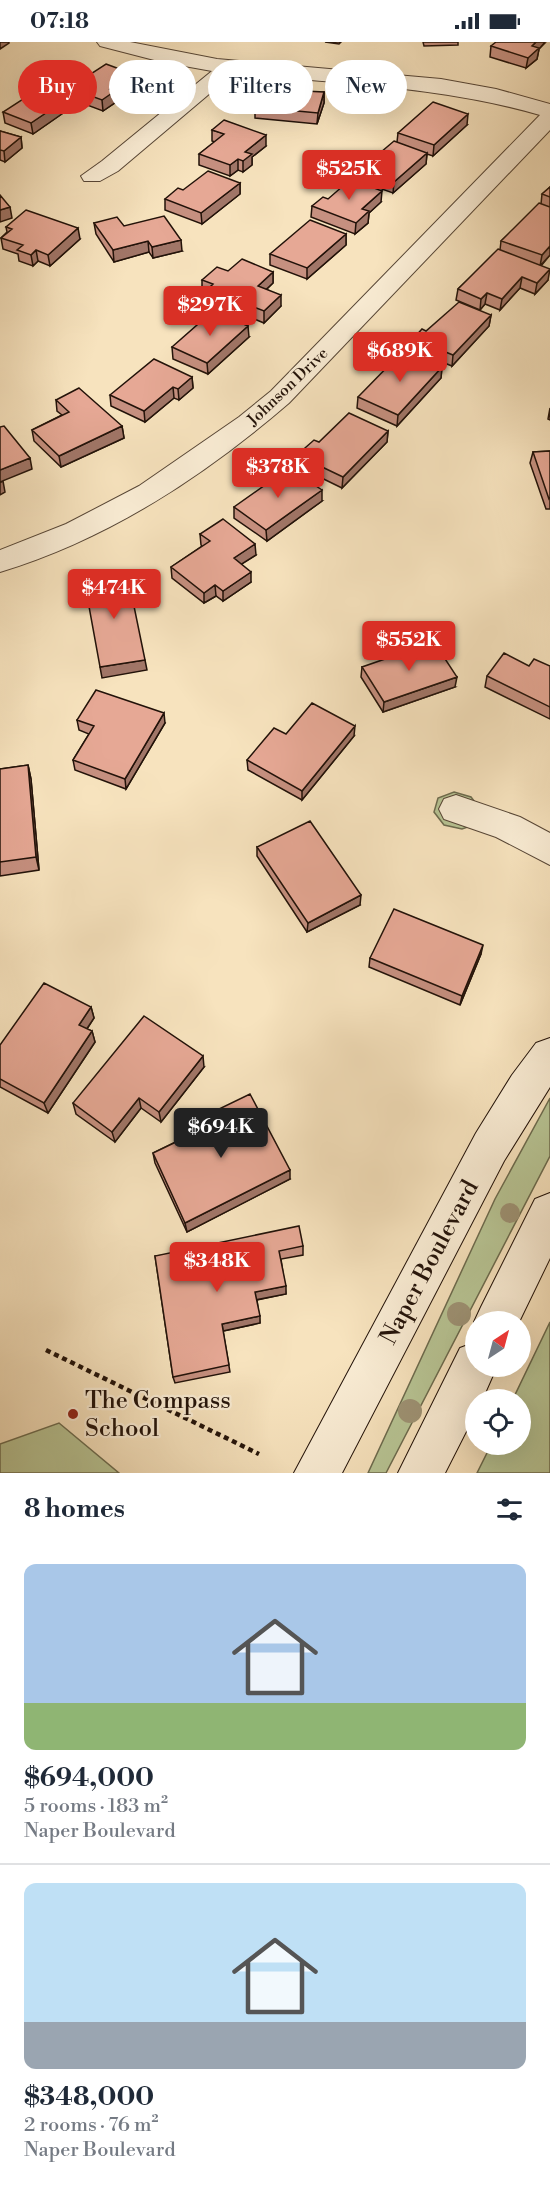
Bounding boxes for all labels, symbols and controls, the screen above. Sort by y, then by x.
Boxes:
text: 07:18 [30,8,89,35]
chip: Buy [18,60,97,114]
chip: Rent [109,60,196,114]
chip: Filters [208,60,313,114]
chip: New [325,60,407,114]
pin: $525K [307,150,391,201]
text: $525K [316,157,382,182]
pin: $297K [168,286,252,337]
text: $297K [178,293,243,318]
pin: $689K [358,332,442,383]
text: $689K [367,339,433,364]
street label: Johnson Drive [242,343,332,431]
pin: $378K [236,448,320,499]
text: $378K [246,455,310,480]
pin: $474K [72,569,156,620]
text: $474K [82,576,146,601]
pin: $552K [367,621,451,672]
text: $552K [376,628,442,653]
pin: $694K [179,1108,263,1159]
text: $694K [188,1115,254,1140]
street label: Naper Boulevard [374,1175,486,1350]
pin: $348K [175,1242,259,1293]
text: $348K [184,1249,250,1274]
north arrow [465,1311,531,1377]
map controls [465,1311,531,1455]
place label: The Compass School [85,1386,231,1444]
button: locate [465,1389,531,1455]
marker: The Compass School [66,1407,80,1421]
text: 8 homes [24,1493,125,1525]
icon: filters [493,1493,526,1526]
icon: home [221,1603,329,1711]
text: $694,000 [24,1762,154,1794]
text: 5 rooms · 183 m² [24,1794,168,1819]
text: Naper Boulevard [24,1819,176,1844]
icon: home [221,1922,329,2030]
text: $348,000 [24,2081,154,2113]
text: 2 rooms · 76 m² [24,2113,158,2138]
text: Naper Boulevard [24,2138,176,2163]

